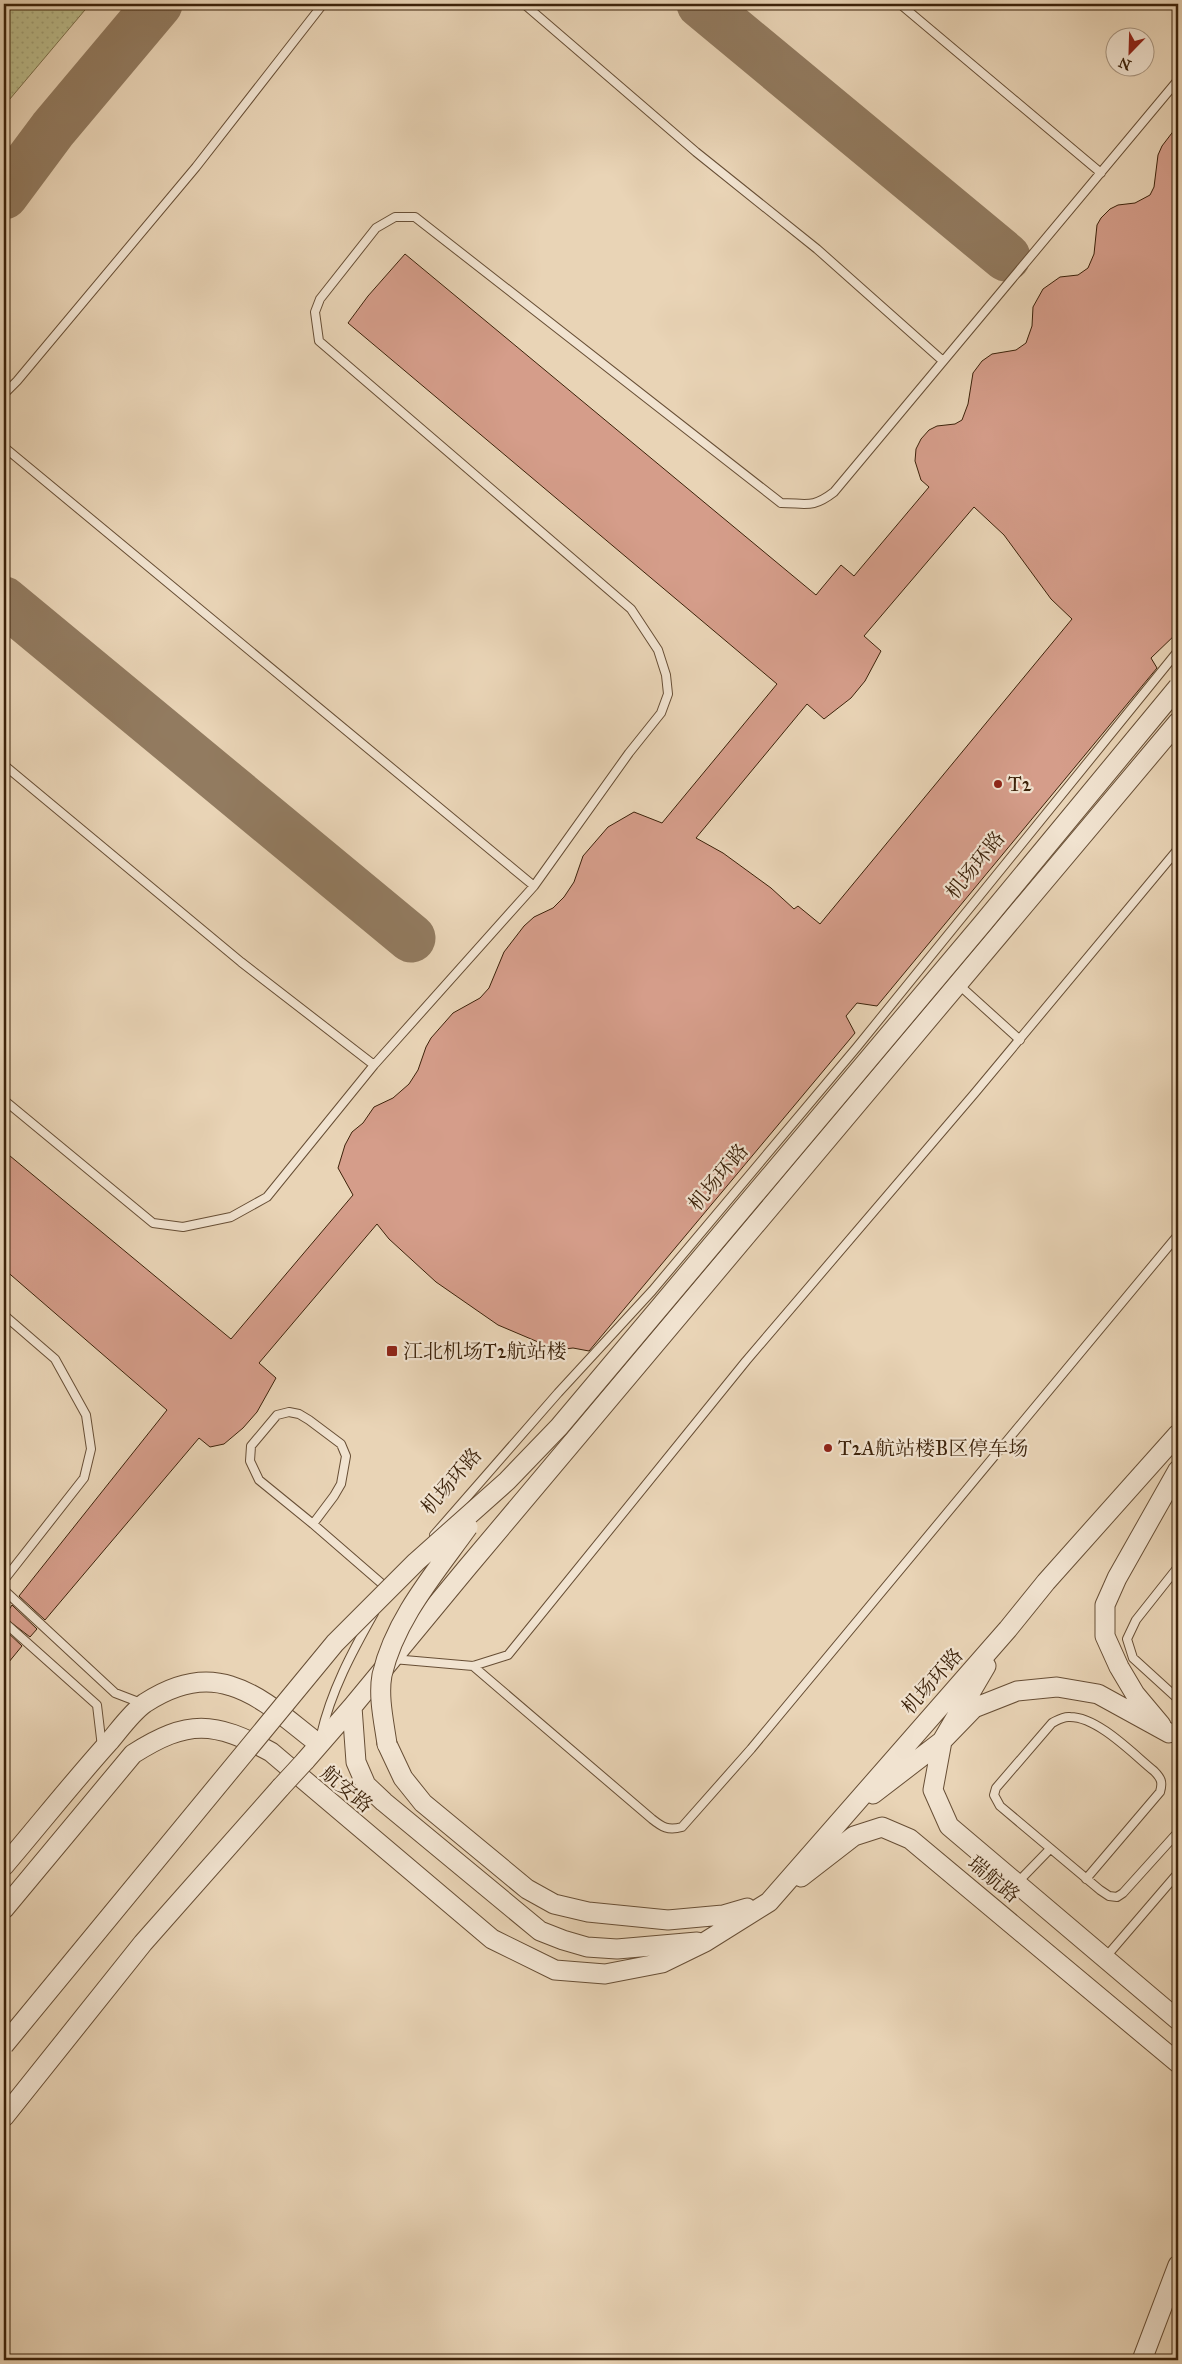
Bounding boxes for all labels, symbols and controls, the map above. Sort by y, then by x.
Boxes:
north arrow [1104,28,1154,78]
text: N [1116,53,1134,74]
place label: T2 [1008,772,1032,796]
marker: T2 [992,778,1004,790]
street label: 机场环路 [941,826,1009,904]
street label: 机场环路 [683,1139,753,1215]
place label: 江北机场T2航站楼 [403,1339,567,1363]
marker: 江北机场T2航站楼 [385,1344,399,1358]
place label: T2A航站楼B区停车场 [838,1436,1028,1460]
marker: T2A航站楼B区停车场 [822,1442,834,1454]
street label: 机场环路 [416,1443,486,1519]
street label: 机场环路 [896,1643,968,1719]
street label: 航安路 [316,1761,378,1817]
street label: 瑞航路 [963,1851,1025,1907]

